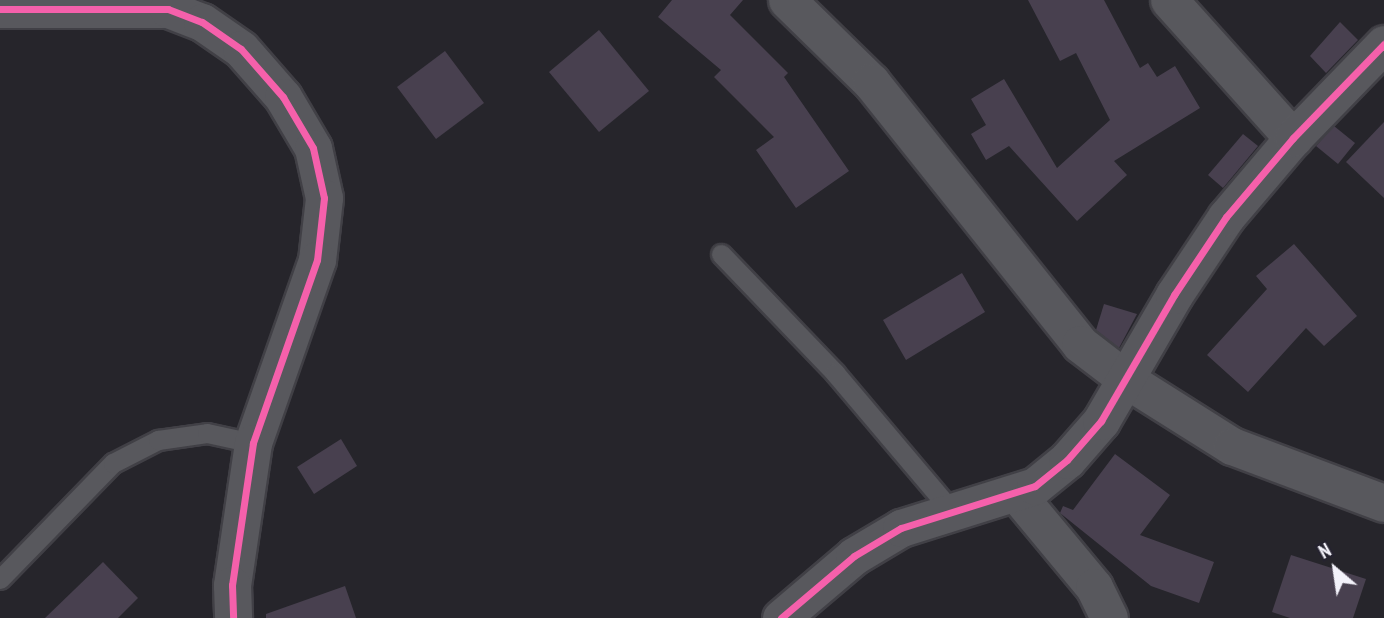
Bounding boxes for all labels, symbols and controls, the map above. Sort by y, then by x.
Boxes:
north arrow [1300,534,1370,604]
text: N [1315,538,1335,564]

